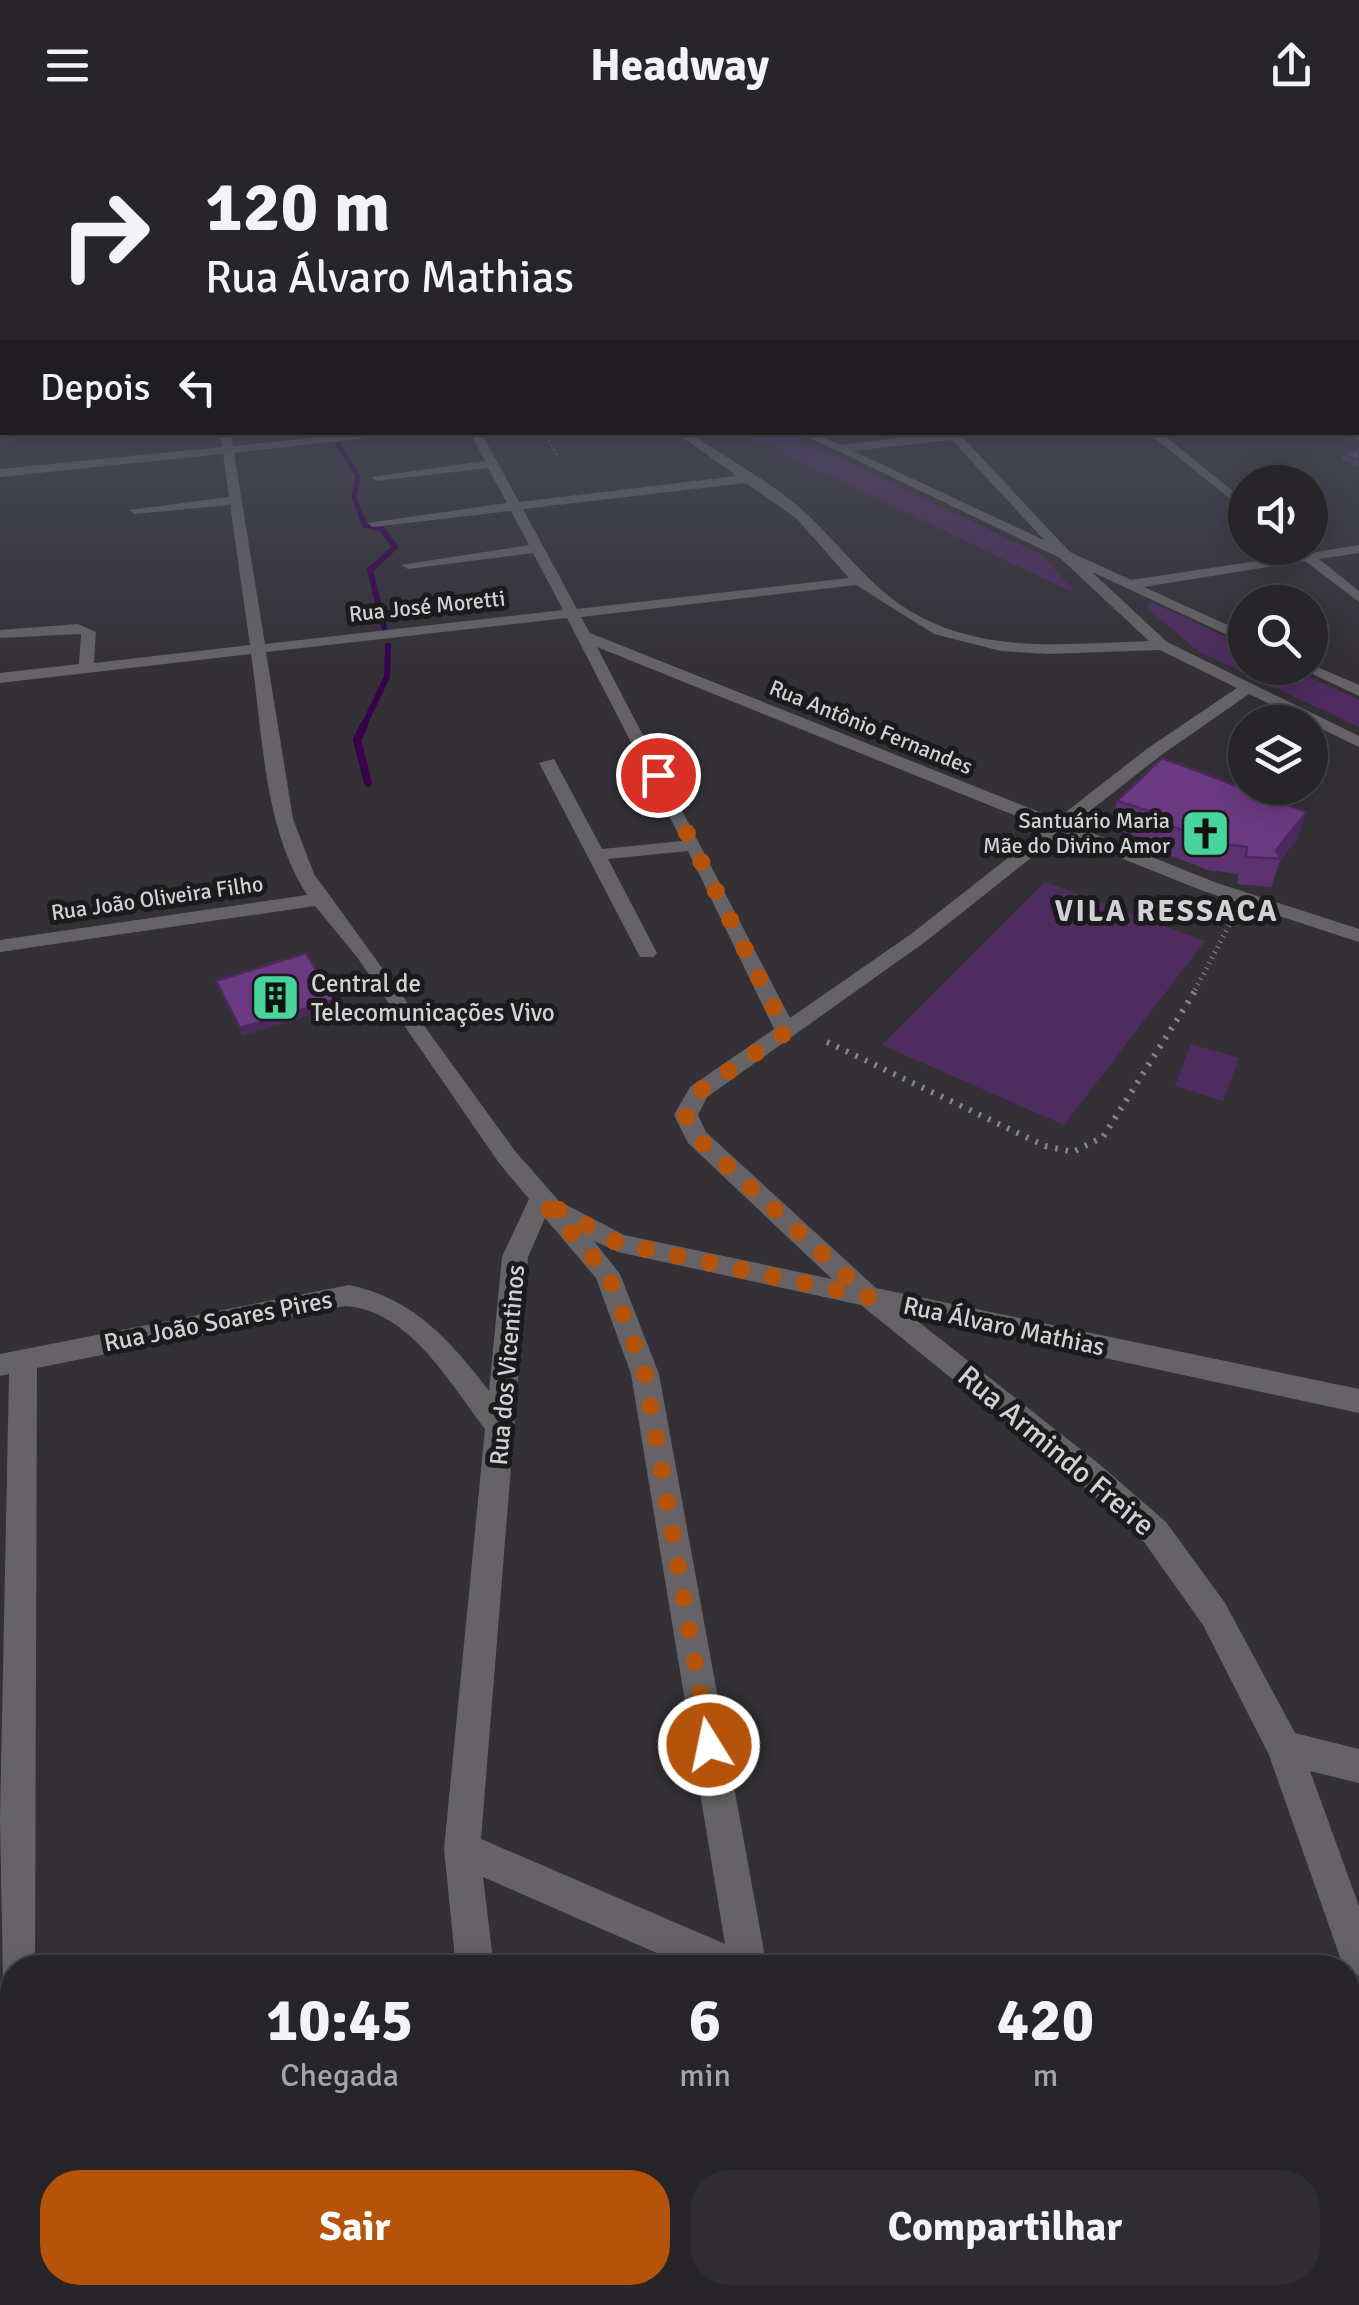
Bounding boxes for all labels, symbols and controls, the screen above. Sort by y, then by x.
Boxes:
icon: menu [40,38,95,93]
text: Headway [590,38,769,93]
icon: share [1264,38,1319,93]
text: 120 m [205,164,390,250]
icon: right [40,170,170,300]
text: Rua Álvaro Mathias [205,250,574,305]
icon: left [170,360,225,415]
text: Depois [40,364,150,411]
map controls [1228,465,1328,805]
button: sound [1228,465,1328,565]
street label: Rua José Moretti [348,584,506,628]
button: search [1228,585,1328,685]
street label: Rua Antônio Fernandes [765,674,977,780]
button: layers [1228,705,1328,805]
pin [616,733,701,818]
icon: arrive [631,748,686,803]
place label: Santuário Maria Mãe do Divino Amor [983,807,1170,859]
church icon: Santuário Maria Mãe do Divino Amor [1179,807,1231,859]
street label: Rua João Oliveira Filho [49,870,265,926]
district label: VILA RESSACA [1055,893,1279,930]
place label: Central de Telecomunicações Vivo [311,968,555,1028]
building icon: Central de Telecomunicações Vivo [250,971,302,1023]
street label: Rua dos Vicentinos [483,1263,531,1467]
street label: Rua João Soares Pires [101,1284,335,1358]
street label: Rua Álvaro Mathias [900,1290,1108,1362]
street label: Rua Armindo Freire [950,1358,1162,1544]
position arrow [657,1693,761,1797]
text: 10:45 [266,1984,413,2058]
text: 6 [689,1984,721,2058]
text: 420 [997,1984,1094,2058]
text: Chegada [280,2056,399,2095]
text: min [679,2056,731,2095]
text: m [1033,2056,1058,2095]
button: Sair [40,2170,670,2285]
button: Compartilhar [690,2170,1320,2285]

